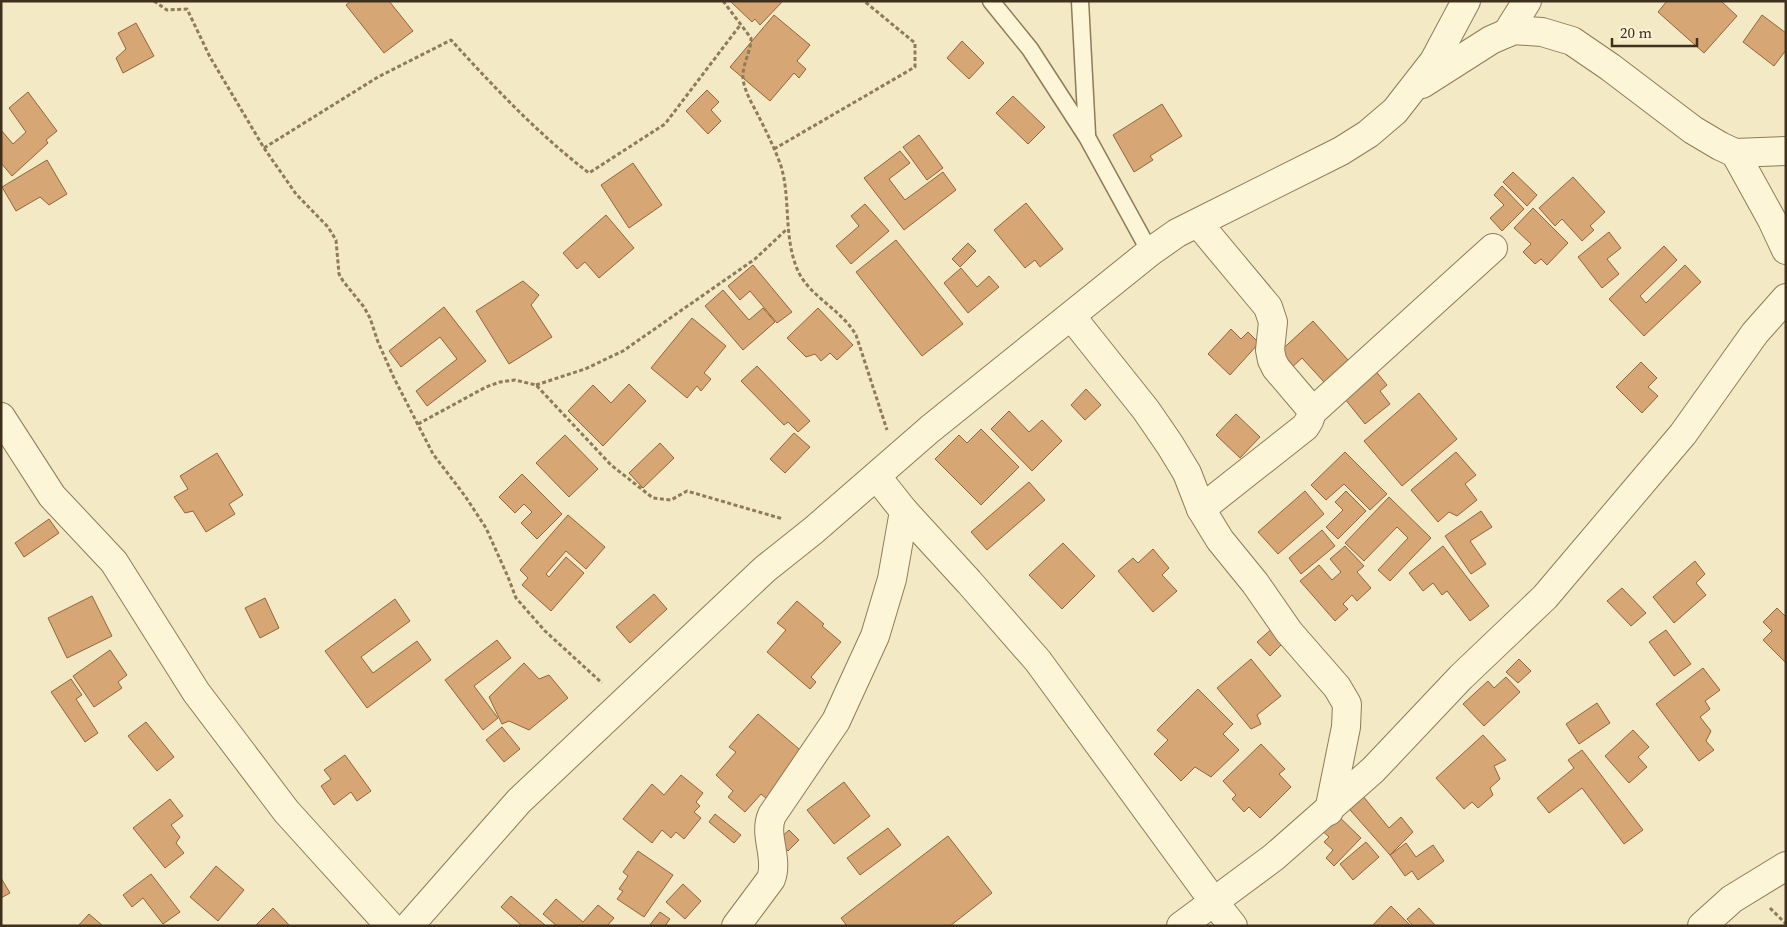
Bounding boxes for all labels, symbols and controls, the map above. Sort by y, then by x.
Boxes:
scale bar [1612,15,1697,47]
text: 20 m [1620,22,1652,43]

